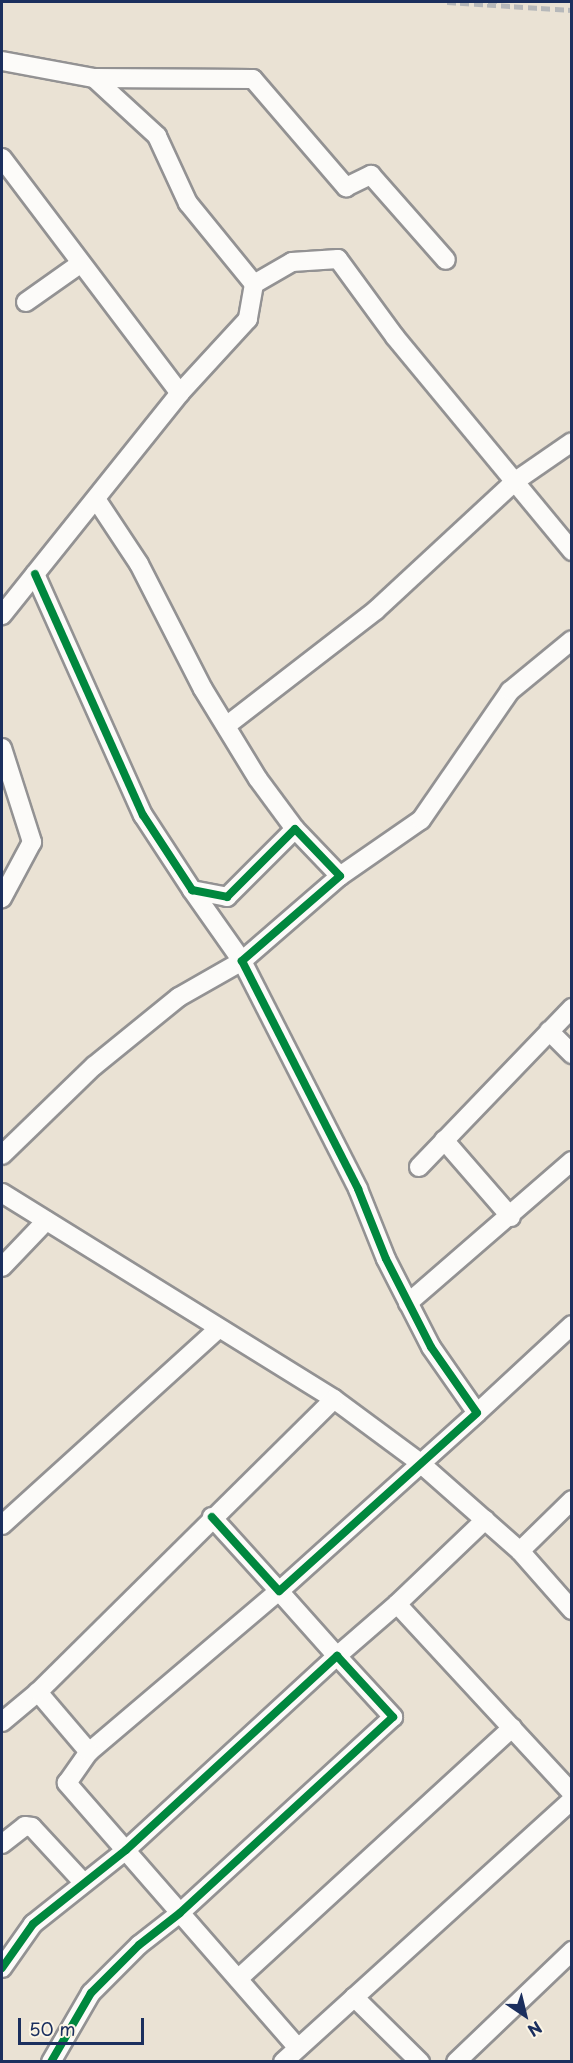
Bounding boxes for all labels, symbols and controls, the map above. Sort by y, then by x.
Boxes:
north arrow [495,1985,555,2045]
scale bar [21,2006,147,2044]
text: 50 m [29,2015,76,2042]
text: N [523,2016,547,2043]

